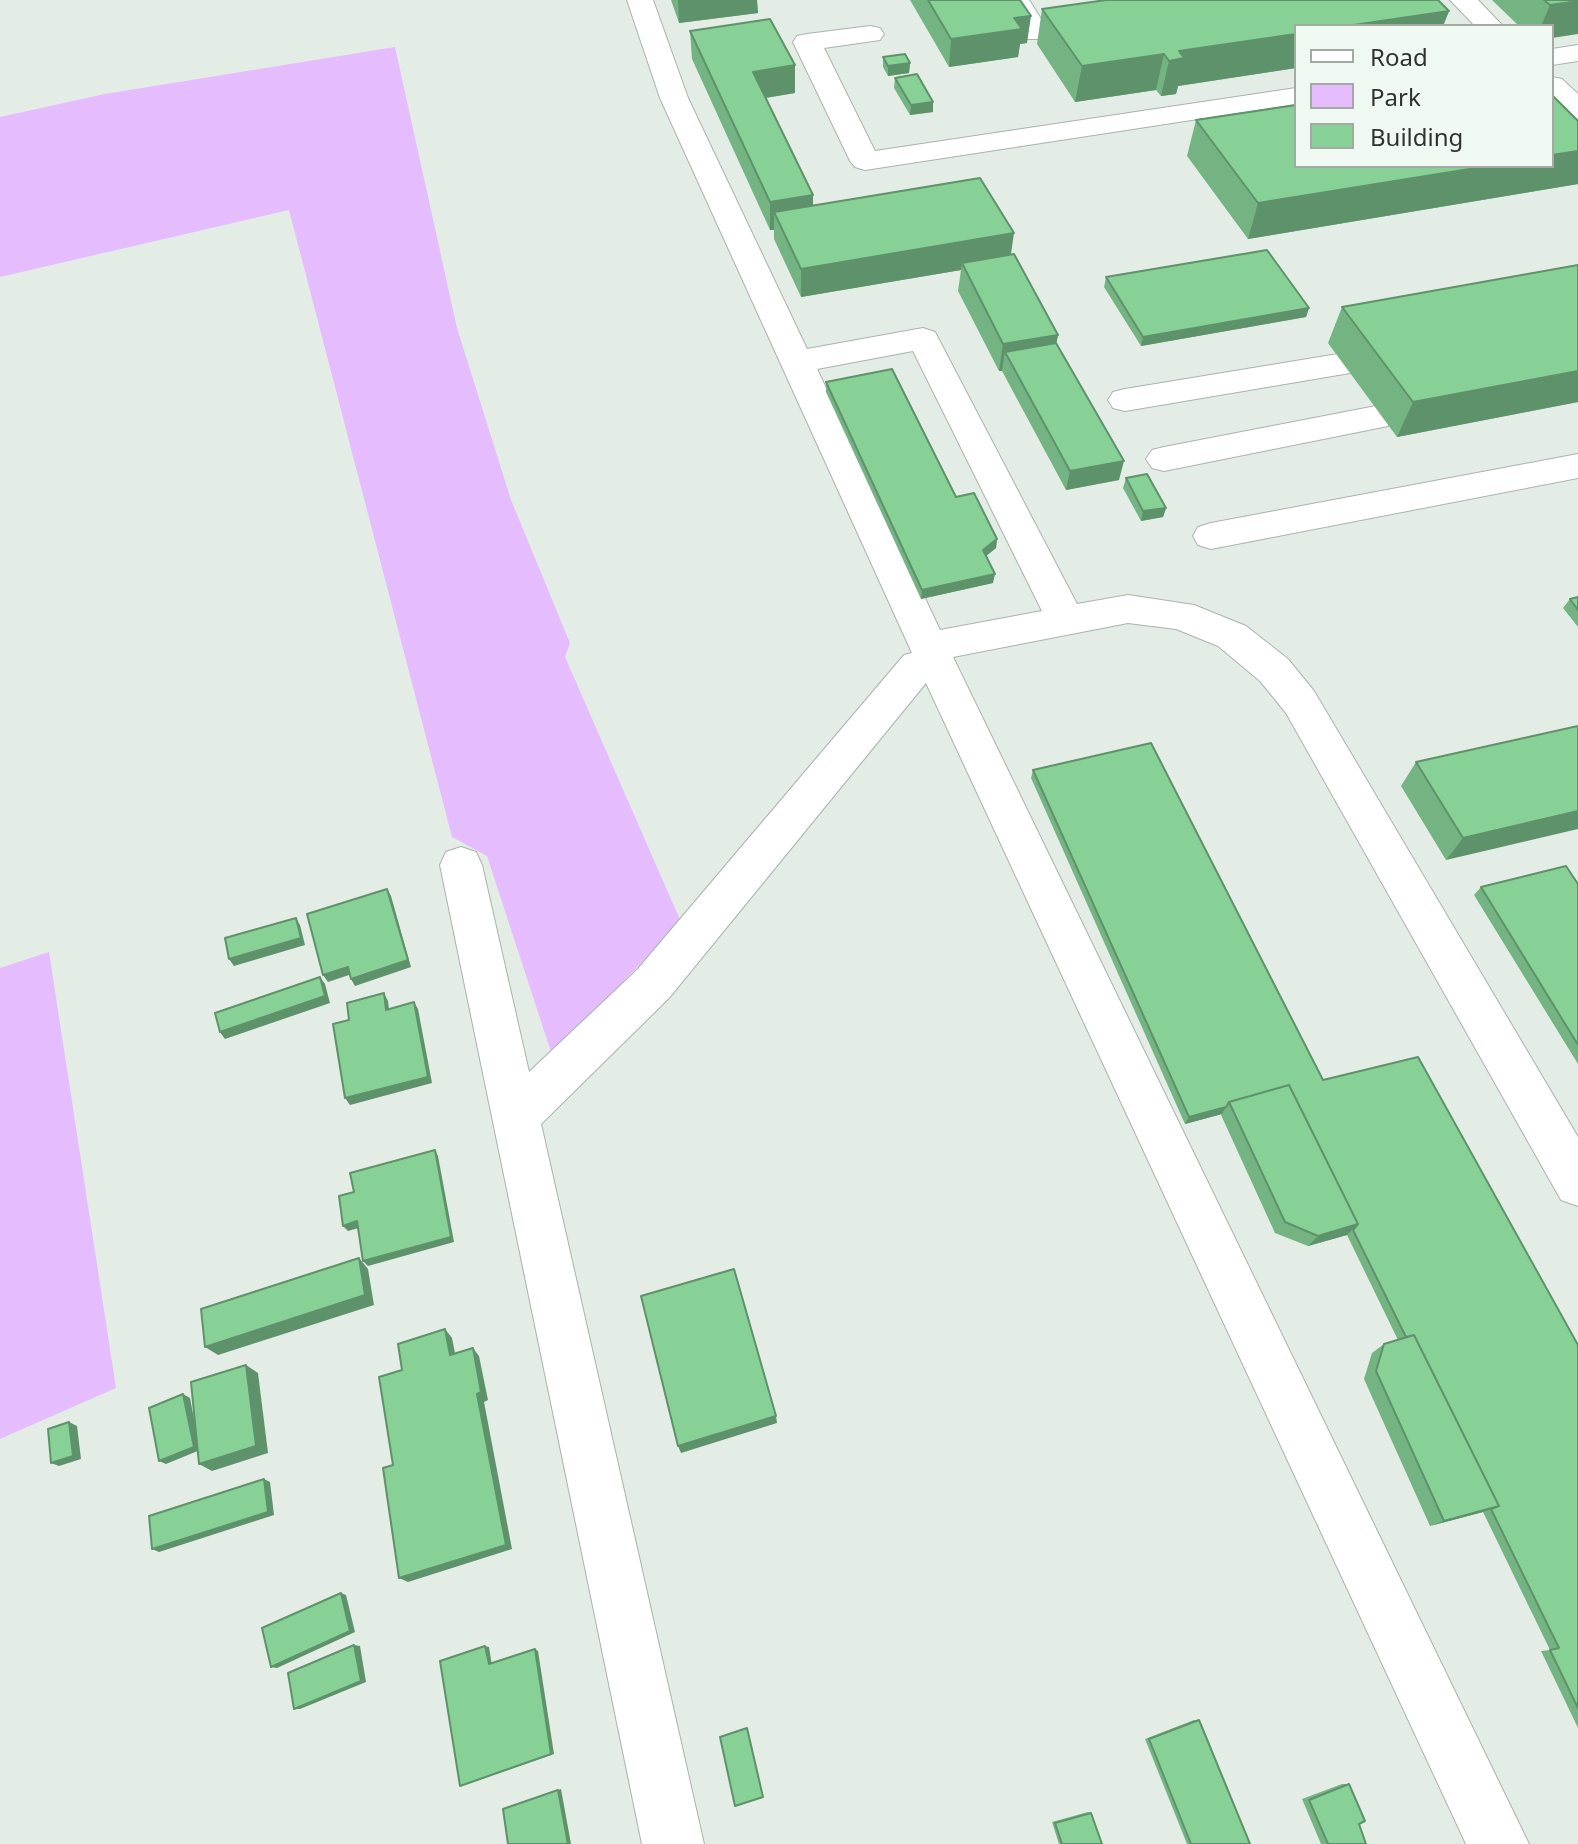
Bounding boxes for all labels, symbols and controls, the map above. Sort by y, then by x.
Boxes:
legend [1294,24,1554,168]
text: Road [1370,40,1428,73]
text: Park [1370,80,1421,113]
text: Building [1370,120,1463,153]

